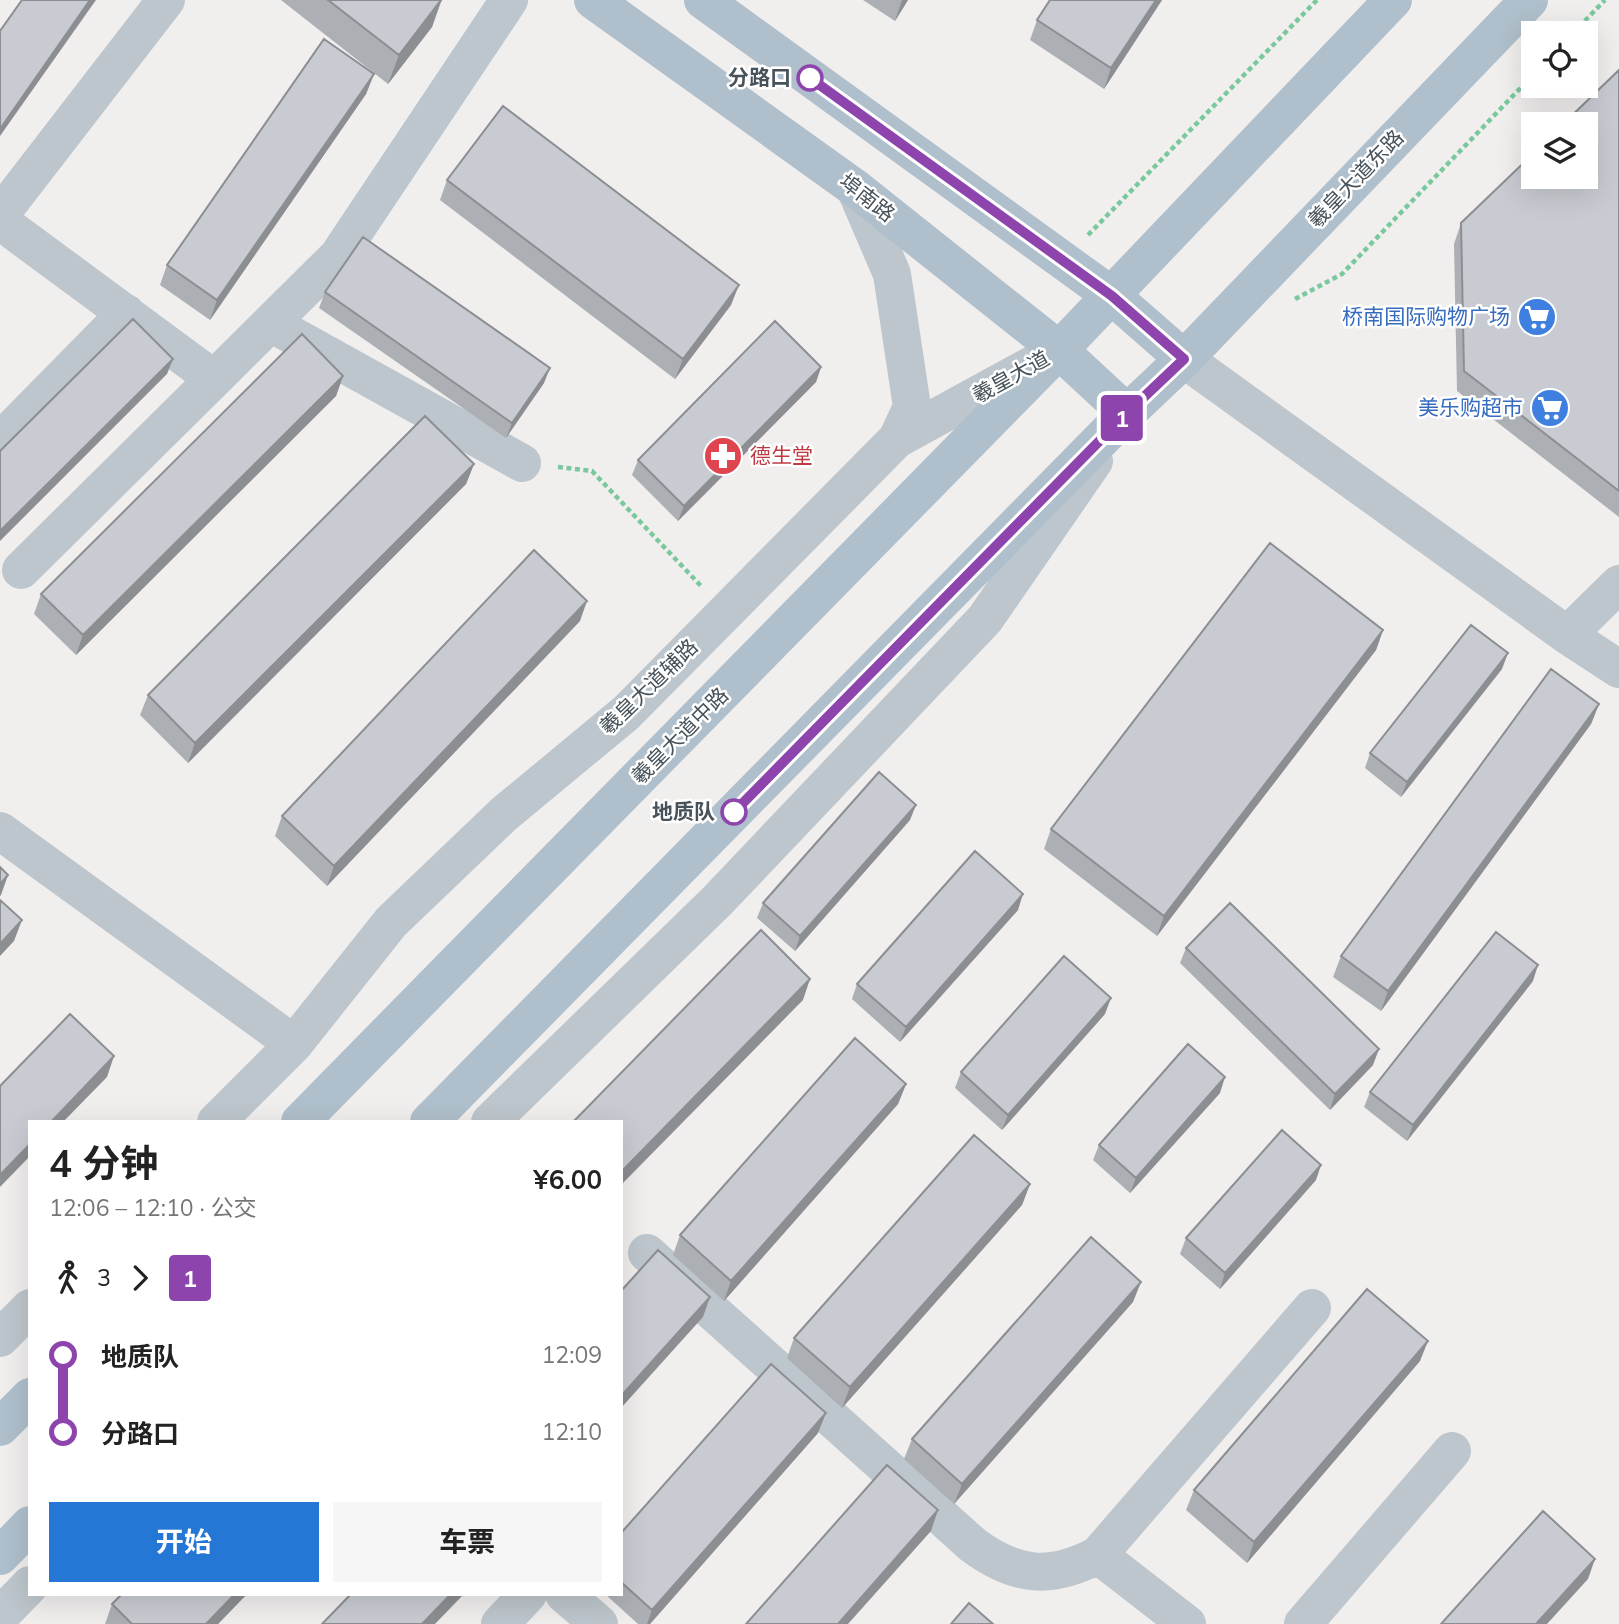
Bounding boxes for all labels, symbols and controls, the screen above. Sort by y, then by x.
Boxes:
map controls [1521,21,1598,189]
button: locate [1521,21,1598,98]
place label: 分路口 [728,64,791,90]
marker: 分路口 [797,65,823,91]
button: layers [1521,112,1598,189]
street label: 羲皇大道东路 [1302,124,1408,233]
street label: 埠南路 [835,168,900,227]
supermarket icon: 桥南国际购物广场 [1516,296,1558,338]
place label: 桥南国际购物广场 [1342,303,1510,329]
street label: 羲皇大道 [967,344,1054,408]
supermarket icon: 美乐购超市 [1529,387,1571,429]
place label: 美乐购超市 [1418,394,1523,420]
line badge: 1 [1099,395,1145,441]
text: 1 [1115,403,1129,433]
pharmacy icon: 德生堂 [702,435,744,477]
place label: 德生堂 [750,442,813,468]
street label: 羲皇大道辅路 [594,633,703,739]
street label: 羲皇大道中路 [626,682,733,789]
place label: 地质队 [652,798,715,824]
marker: 地质队 [721,799,747,825]
text: 4 分钟 [49,1139,158,1187]
text: ¥6.00 [533,1163,602,1196]
text: 12:06 – 12:10 · 公交 [49,1193,257,1222]
icon: walk [49,1259,87,1297]
icon: forward [121,1259,159,1297]
text: 3 [97,1263,111,1292]
text: 1 [183,1263,197,1293]
text: 地质队 [101,1340,179,1373]
text: 12:09 [542,1340,602,1369]
text: 分路口 [101,1417,179,1450]
text: 12:10 [542,1417,602,1446]
button: 开始 [49,1502,319,1582]
button: 车票 [333,1502,602,1582]

